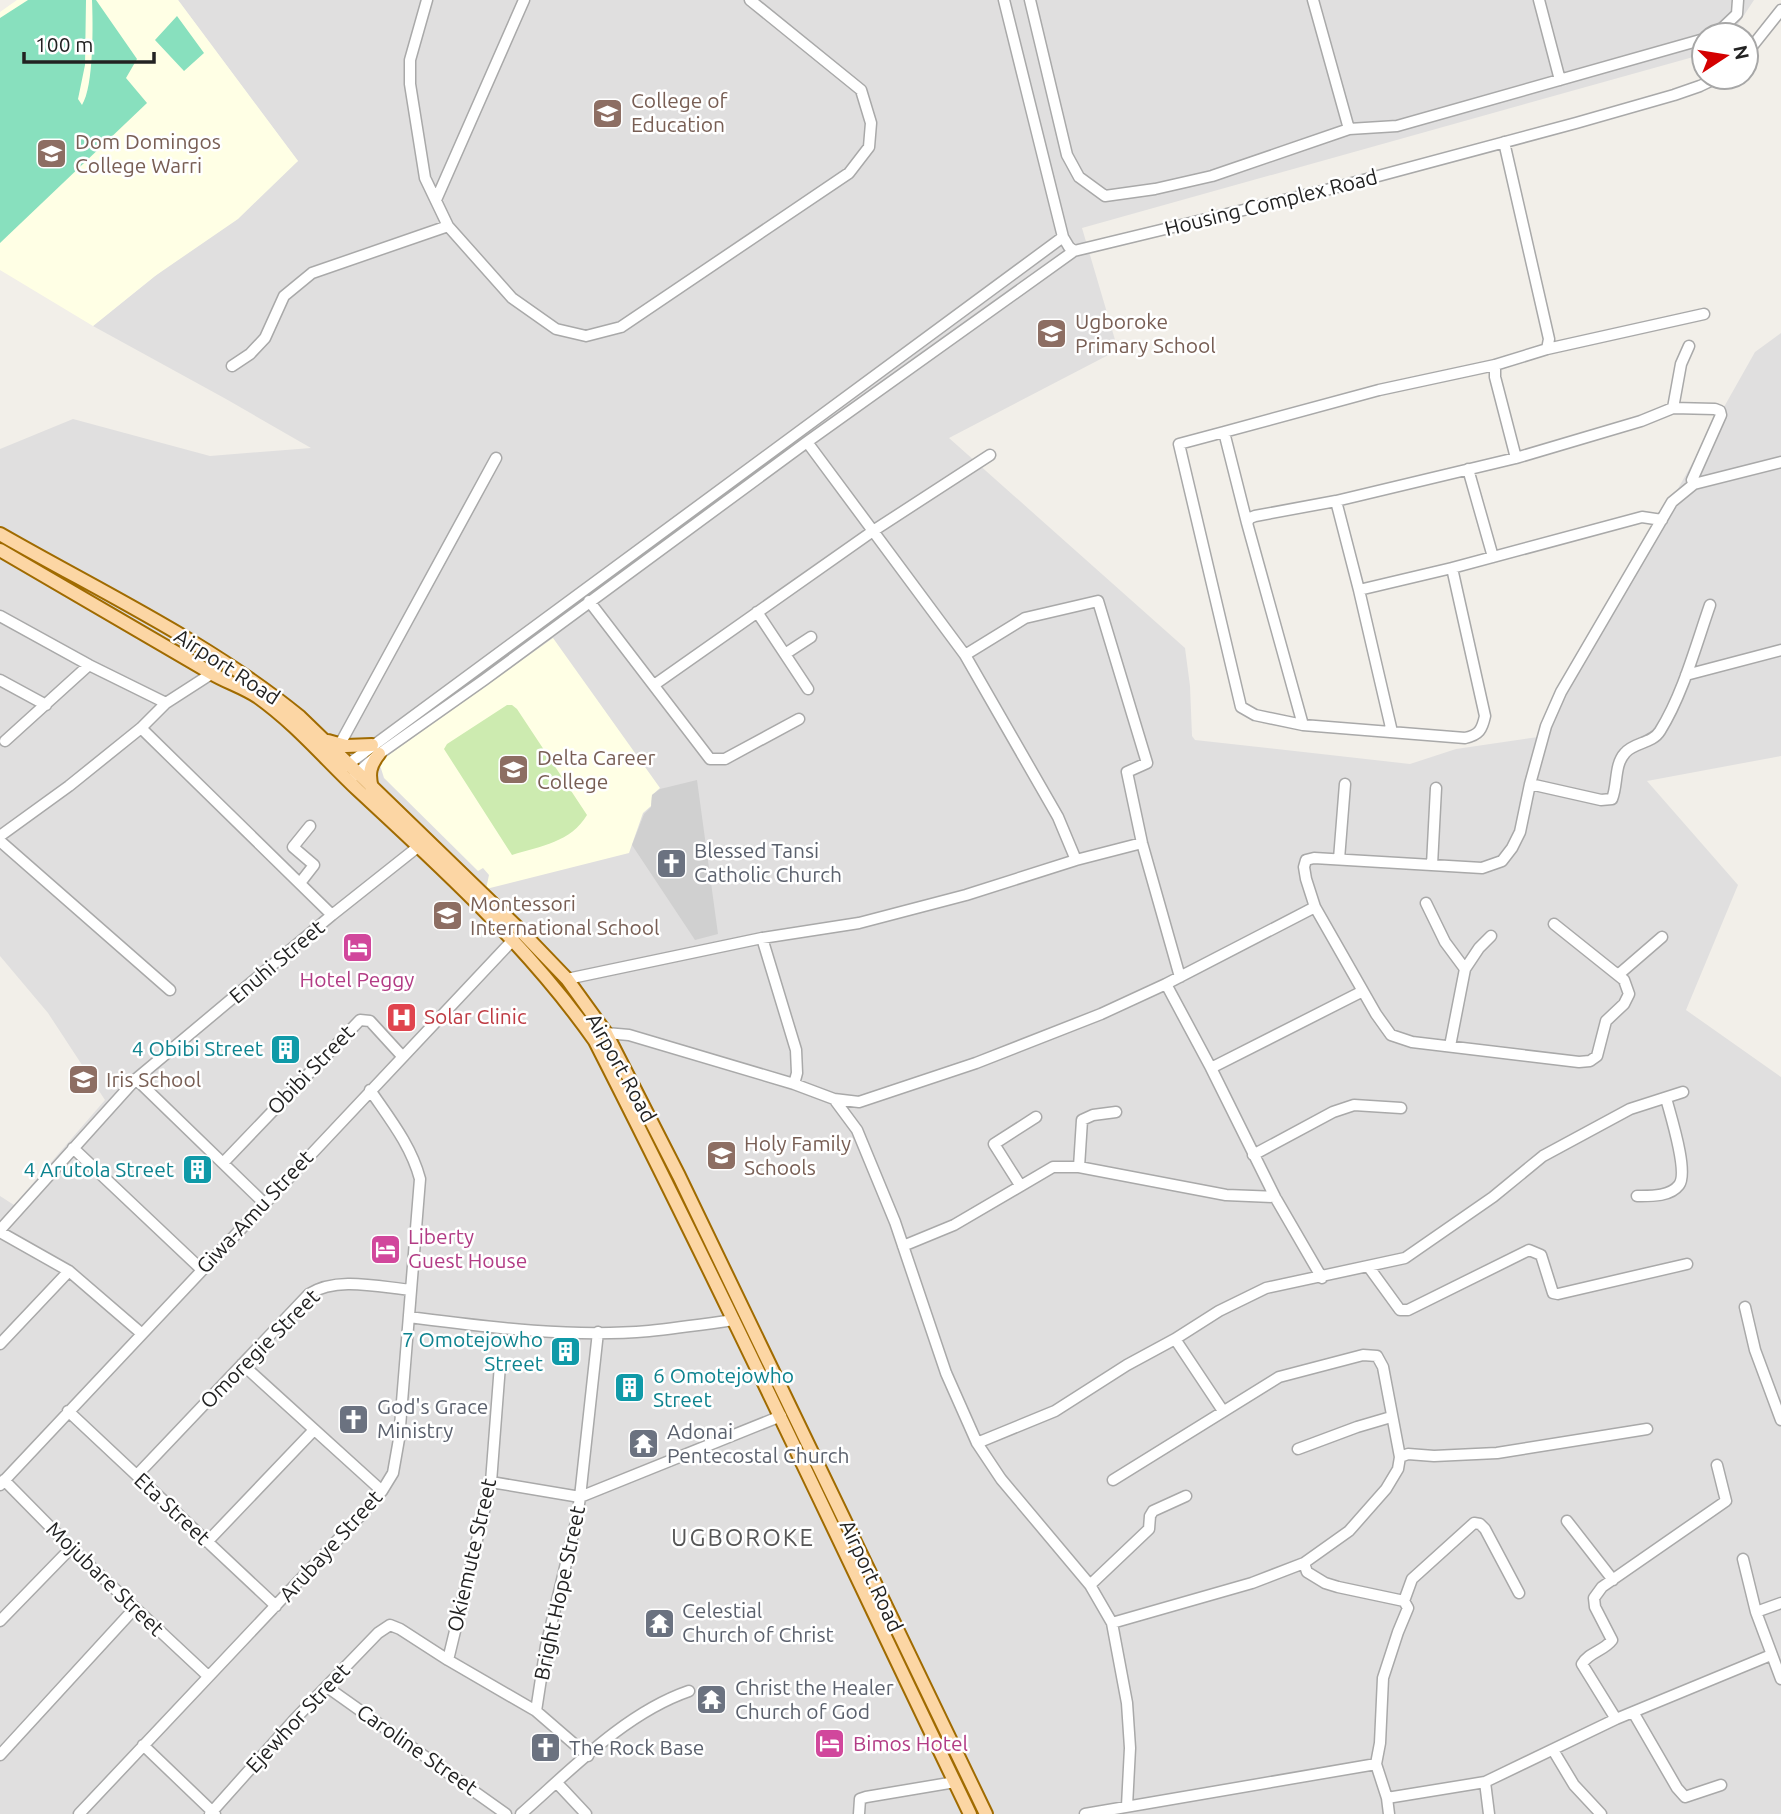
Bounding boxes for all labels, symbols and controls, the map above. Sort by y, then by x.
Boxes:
scale bar [24,21,154,65]
north arrow [1690,21,1760,91]
text: 100 m [35,32,93,56]
text: N [1729,43,1754,62]
place label: College of Education [631,88,728,136]
school or university icon: College of Education [591,96,625,130]
place label: Dom Domingos College Warri [75,129,221,177]
school or university icon: Dom Domingos College Warri [35,137,69,171]
street label: Housing Complex Road [1162,164,1380,240]
place label: Ugboroke Primary School [1075,309,1216,357]
school or university icon: Ugboroke Primary School [1035,317,1069,351]
street label: Airport Road [170,623,285,709]
place label: Delta Career College [537,745,656,793]
school or university icon: Delta Career College [497,753,531,787]
place label: Blessed Tansi Catholic Church [694,838,842,886]
church icon: Blessed Tansi Catholic Church [654,846,688,880]
place label: Montessori International School [470,891,659,939]
school or university icon: Montessori International School [430,899,464,933]
street label: Enuhi Street [224,915,329,1008]
hotel icon: Hotel Peggy [340,931,374,965]
place label: Hotel Peggy [300,967,415,991]
hospital icon: Solar Clinic [384,1000,418,1034]
place label: Solar Clinic [424,1004,527,1028]
street label: Airport Road [582,1009,662,1126]
street label: Obibi Street [262,1020,359,1119]
building icon: 4 Obibi Street [269,1032,303,1066]
place label: 4 Obibi Street [132,1036,263,1060]
school or university icon: Iris School [66,1063,100,1097]
place label: Iris School [106,1067,201,1091]
place label: Holy Family Schools [744,1131,851,1179]
school or university icon: Holy Family Schools [704,1139,738,1173]
street label: Giwa-Amu Street [191,1145,317,1278]
building icon: 4 Arutola Street [180,1153,214,1187]
place label: 4 Arutola Street [23,1157,174,1181]
place label: Liberty Guest House [408,1224,527,1272]
hotel icon: Liberty Guest House [368,1232,402,1266]
street label: Omoregie Street [195,1284,324,1413]
place label: 7 Omotejowho Street [402,1327,543,1375]
building icon: 7 Omotejowho Street [549,1335,583,1369]
place label: 6 Omotejowho Street [653,1363,794,1411]
building icon: 6 Omotejowho Street [613,1371,647,1405]
place label: God's Grace Ministry [377,1394,488,1442]
church icon: God's Grace Ministry [337,1402,371,1436]
place label: Adonai Pentecostal Church [667,1419,850,1467]
temple icon: Adonai Pentecostal Church [627,1427,661,1461]
street label: Eta Street [130,1467,215,1549]
street label: Okiemute Street [442,1476,500,1634]
street label: Arubaye Street [274,1485,387,1606]
street label: Bright Hope Street [529,1503,589,1682]
street label: Mojubare Street [42,1516,169,1640]
street label: Airport Road [836,1516,908,1635]
district label: UGBOROKE [671,1524,815,1551]
place label: Celestial Church of Christ [682,1598,834,1646]
temple icon: Celestial Church of Christ [642,1606,676,1640]
street label: Ejewhor Street [241,1658,354,1777]
place label: Christ the Healer Church of God [735,1675,894,1723]
temple icon: Christ the Healer Church of God [695,1683,729,1717]
street label: Caroline Street [353,1699,482,1800]
hotel icon: Bimos Hotel [813,1727,847,1761]
church icon: The Rock Base [529,1731,563,1765]
place label: Bimos Hotel [853,1731,968,1755]
place label: The Rock Base [569,1735,704,1759]

